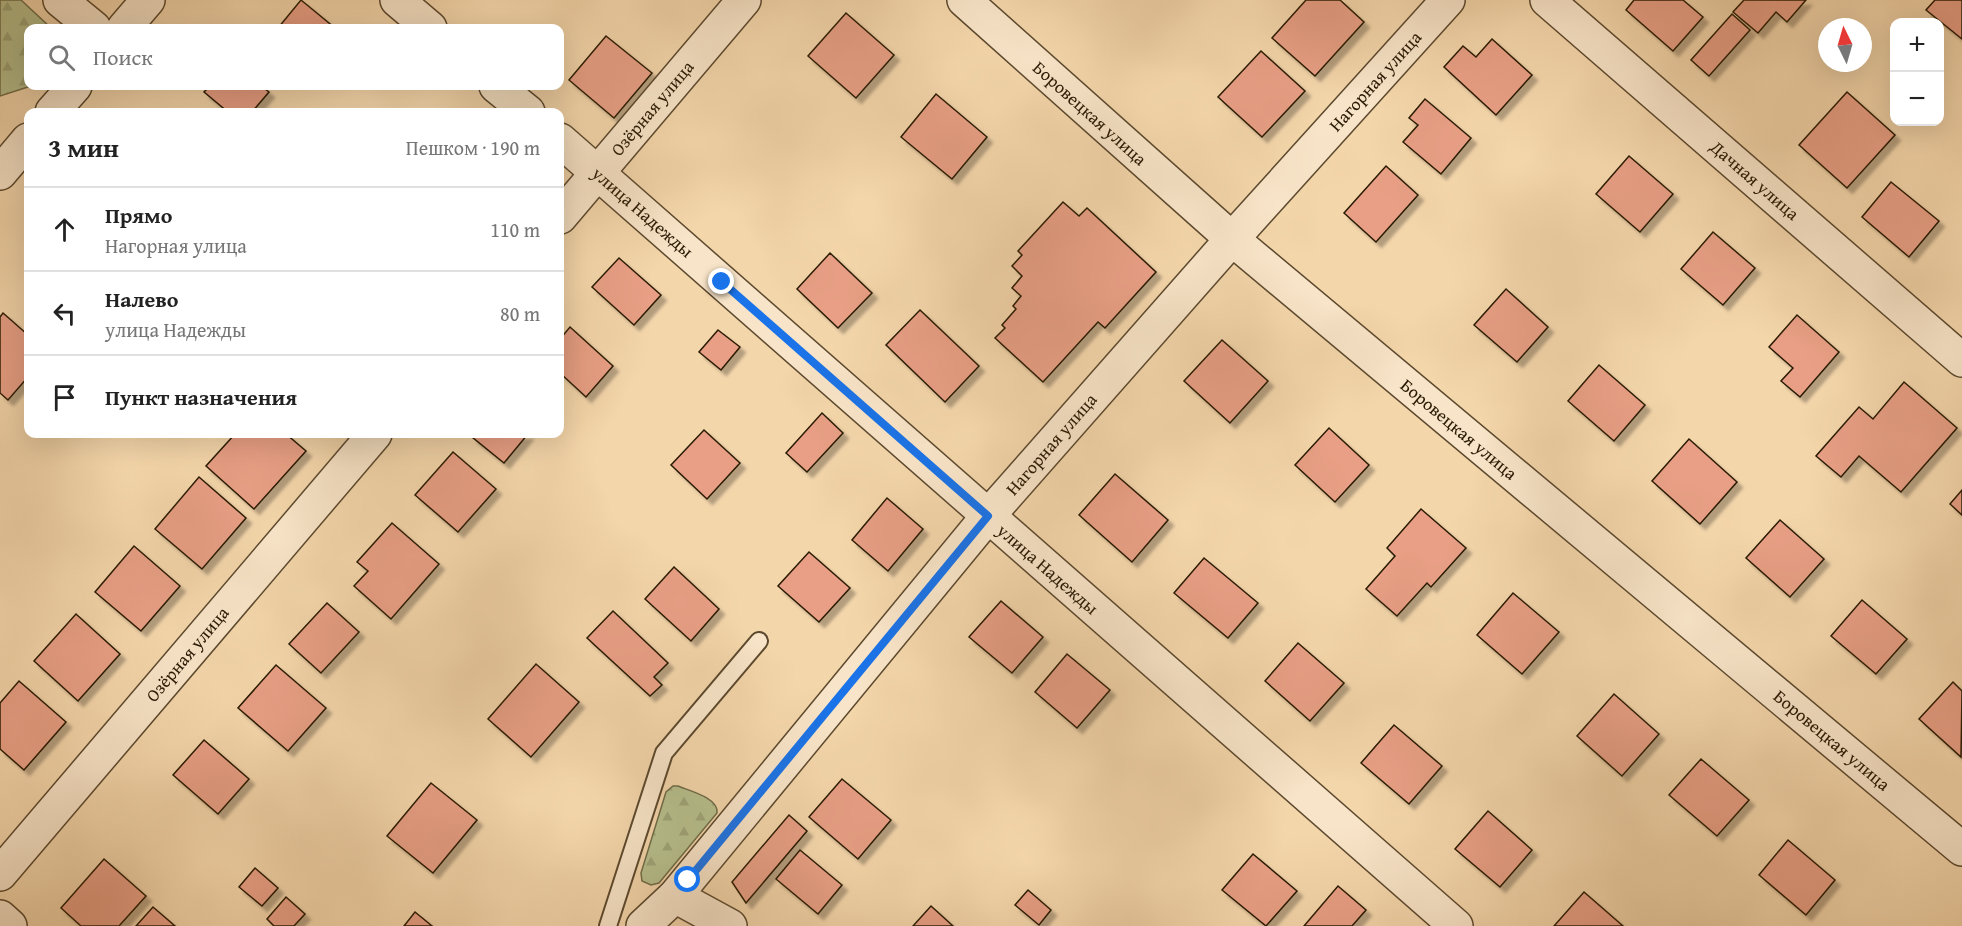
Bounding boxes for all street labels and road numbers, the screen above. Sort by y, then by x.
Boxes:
street label: Нагорная улица [1322,24,1428,137]
street label: Озёрная улица [604,54,700,162]
street label: Боровецкая улица [1027,54,1153,172]
street label: Дачная улица [1704,133,1806,227]
street label: улица Надежды [586,160,700,264]
street label: Боровецкая улица [1395,372,1524,486]
street label: Нагорная улица [999,387,1103,501]
street label: улица Надежды [991,517,1105,621]
street label: Озёрная улица [139,600,235,708]
street label: Боровецкая улица [1768,683,1897,797]

